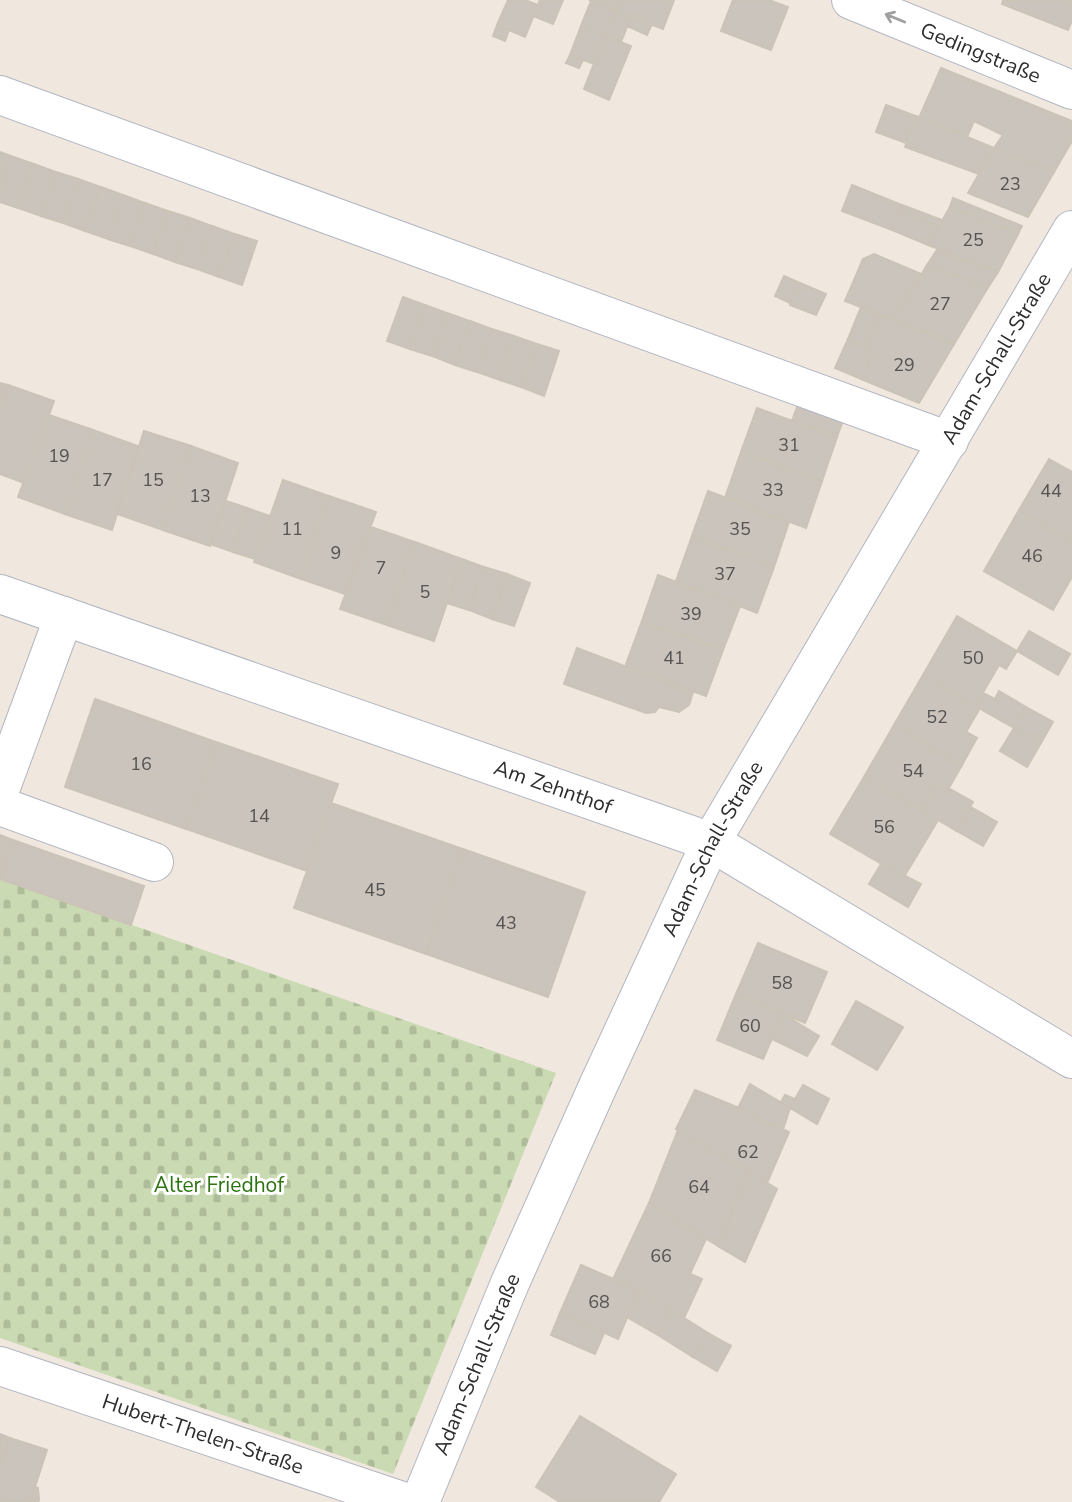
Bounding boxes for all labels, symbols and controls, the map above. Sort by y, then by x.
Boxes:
one-way arrow [885,11,907,24]
street label: Gedingstraße [916,16,1045,90]
house number: 23 [999,172,1021,196]
house number: 25 [962,228,984,252]
street label: Adam-Schall-Straße [935,267,1058,449]
house number: 27 [929,292,951,316]
house number: 29 [893,353,915,377]
house number: 31 [778,433,800,457]
house number: 19 [48,444,70,468]
house number: 17 [91,468,113,492]
house number: 15 [142,468,164,492]
house number: 33 [762,478,784,502]
house number: 44 [1040,479,1062,503]
house number: 13 [189,484,211,508]
house number: 11 [281,517,303,541]
house number: 35 [729,517,751,541]
house number: 9 [331,541,341,565]
house number: 46 [1021,544,1043,568]
house number: 7 [376,556,386,580]
house number: 37 [714,562,736,586]
house number: 5 [420,580,430,604]
house number: 39 [680,602,702,626]
house number: 41 [663,646,685,670]
house number: 50 [962,646,984,670]
house number: 52 [926,705,948,729]
house number: 16 [130,752,152,776]
street label: Am Zehnthof [490,753,617,821]
street label: Adam-Schall-Straße [655,756,770,941]
house number: 54 [902,759,924,783]
house number: 14 [248,804,270,828]
house number: 56 [873,815,895,839]
house number: 45 [364,878,386,902]
house number: 43 [495,911,517,935]
house number: 58 [771,971,793,995]
house number: 60 [739,1014,761,1038]
house number: 62 [737,1140,759,1164]
park label: Alter Friedhof [154,1171,285,1199]
house number: 64 [688,1175,710,1199]
house number: 66 [650,1244,672,1268]
street label: Adam-Schall-Straße [427,1269,527,1459]
house number: 68 [588,1290,610,1314]
street label: Hubert-Thelen-Straße [98,1387,307,1481]

